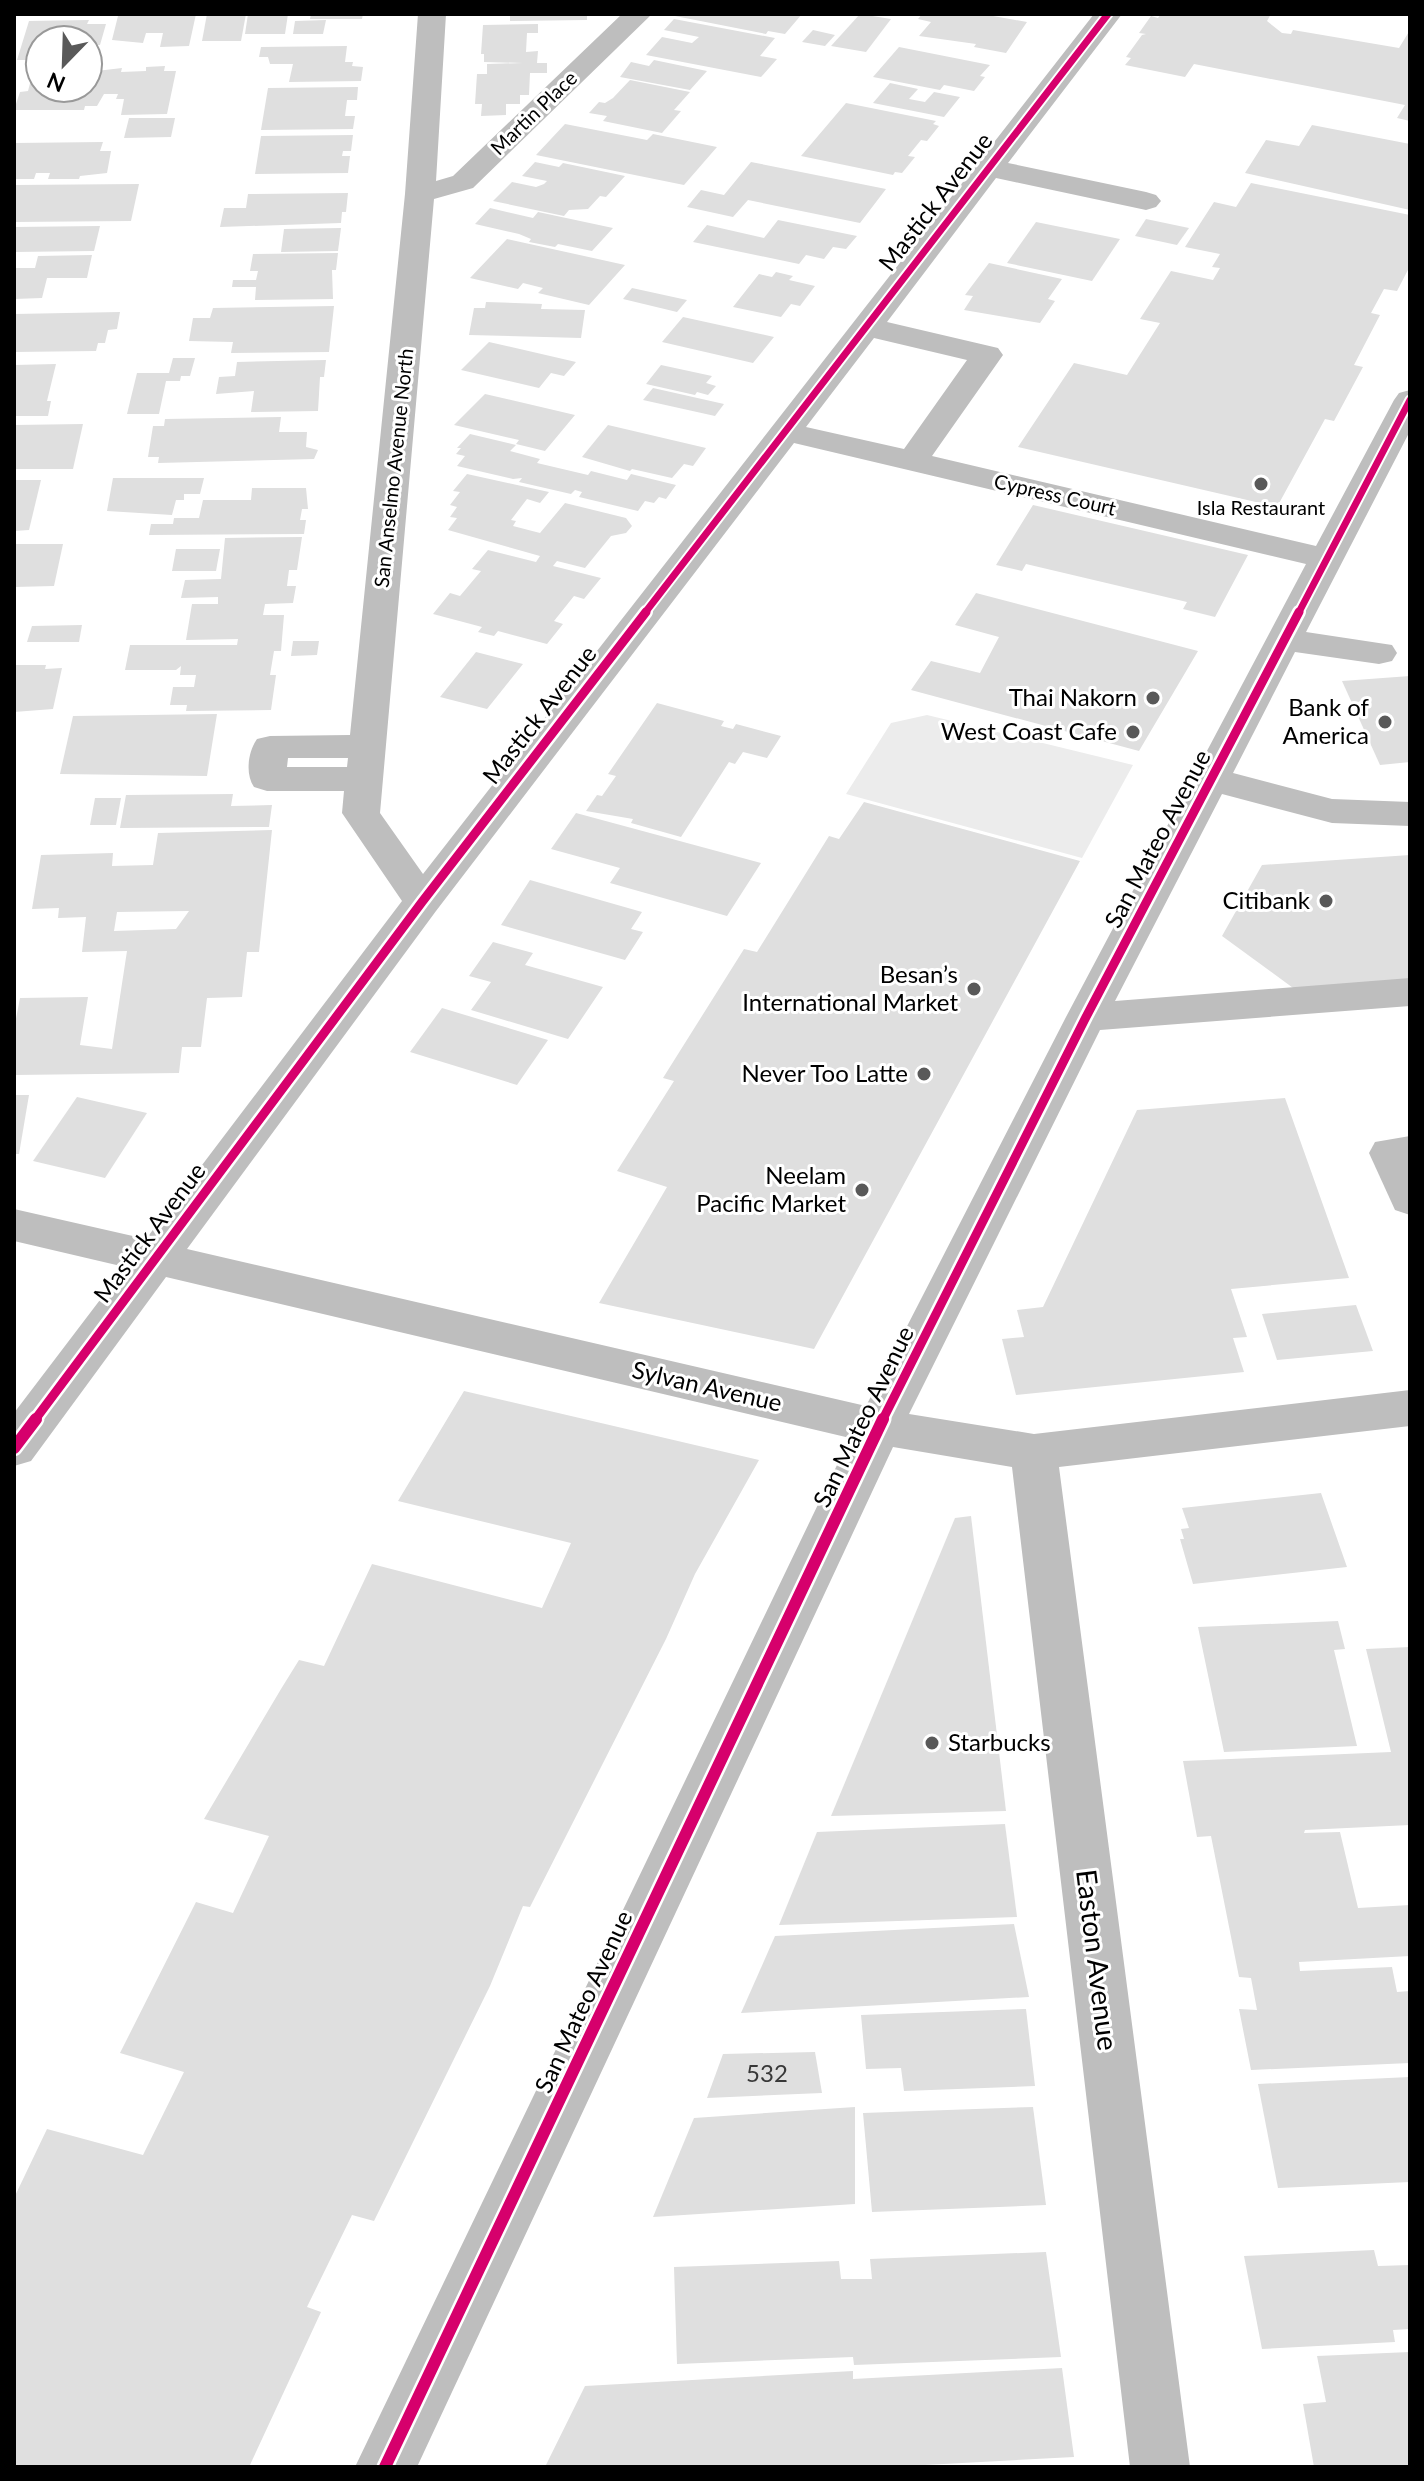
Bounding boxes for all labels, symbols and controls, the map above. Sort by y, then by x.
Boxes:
north arrow [24,24,104,104]
street label: Martin Place [485,65,581,159]
text: N [43,67,69,99]
street label: Mastick Avenue [872,126,998,276]
street label: San Anselmo Avenue North [369,347,418,589]
street label: Cypress Court [992,468,1119,520]
marker: Isla Restaurant [1252,475,1270,493]
place label: Isla Restaurant [1197,495,1325,519]
street label: Mastick Avenue [476,639,602,789]
place label: Thai Nakorn [1009,682,1137,711]
marker: Thai Nakorn [1144,689,1162,707]
place label: Bank of America [1283,692,1370,749]
marker: Bank of America [1376,713,1394,731]
place label: West Coast Cafe [941,716,1117,745]
marker: West Coast Cafe [1124,723,1142,741]
street label: San Mateo Avenue [1097,744,1216,932]
place label: Citibank [1222,885,1311,914]
marker: Citibank [1317,892,1335,910]
place label: Besan’s International Market [742,959,958,1016]
marker: Besan’s International Market [965,980,983,998]
place label: Never Too Latte [742,1058,908,1087]
marker: Never Too Latte [915,1065,933,1083]
street label: Mastick Avenue [87,1156,211,1308]
place label: Neelam Pacific Market [696,1160,846,1217]
marker: Neelam Pacific Market [853,1181,871,1199]
street label: San Mateo Avenue [806,1321,919,1512]
street label: Sylvan Avenue [630,1354,785,1417]
place label: Starbucks [948,1727,1051,1756]
marker: Starbucks [923,1734,941,1752]
street label: Easton Avenue [1070,1867,1126,2052]
street label: San Mateo Avenue [528,1906,638,2097]
house number: 532 [746,2058,788,2087]

